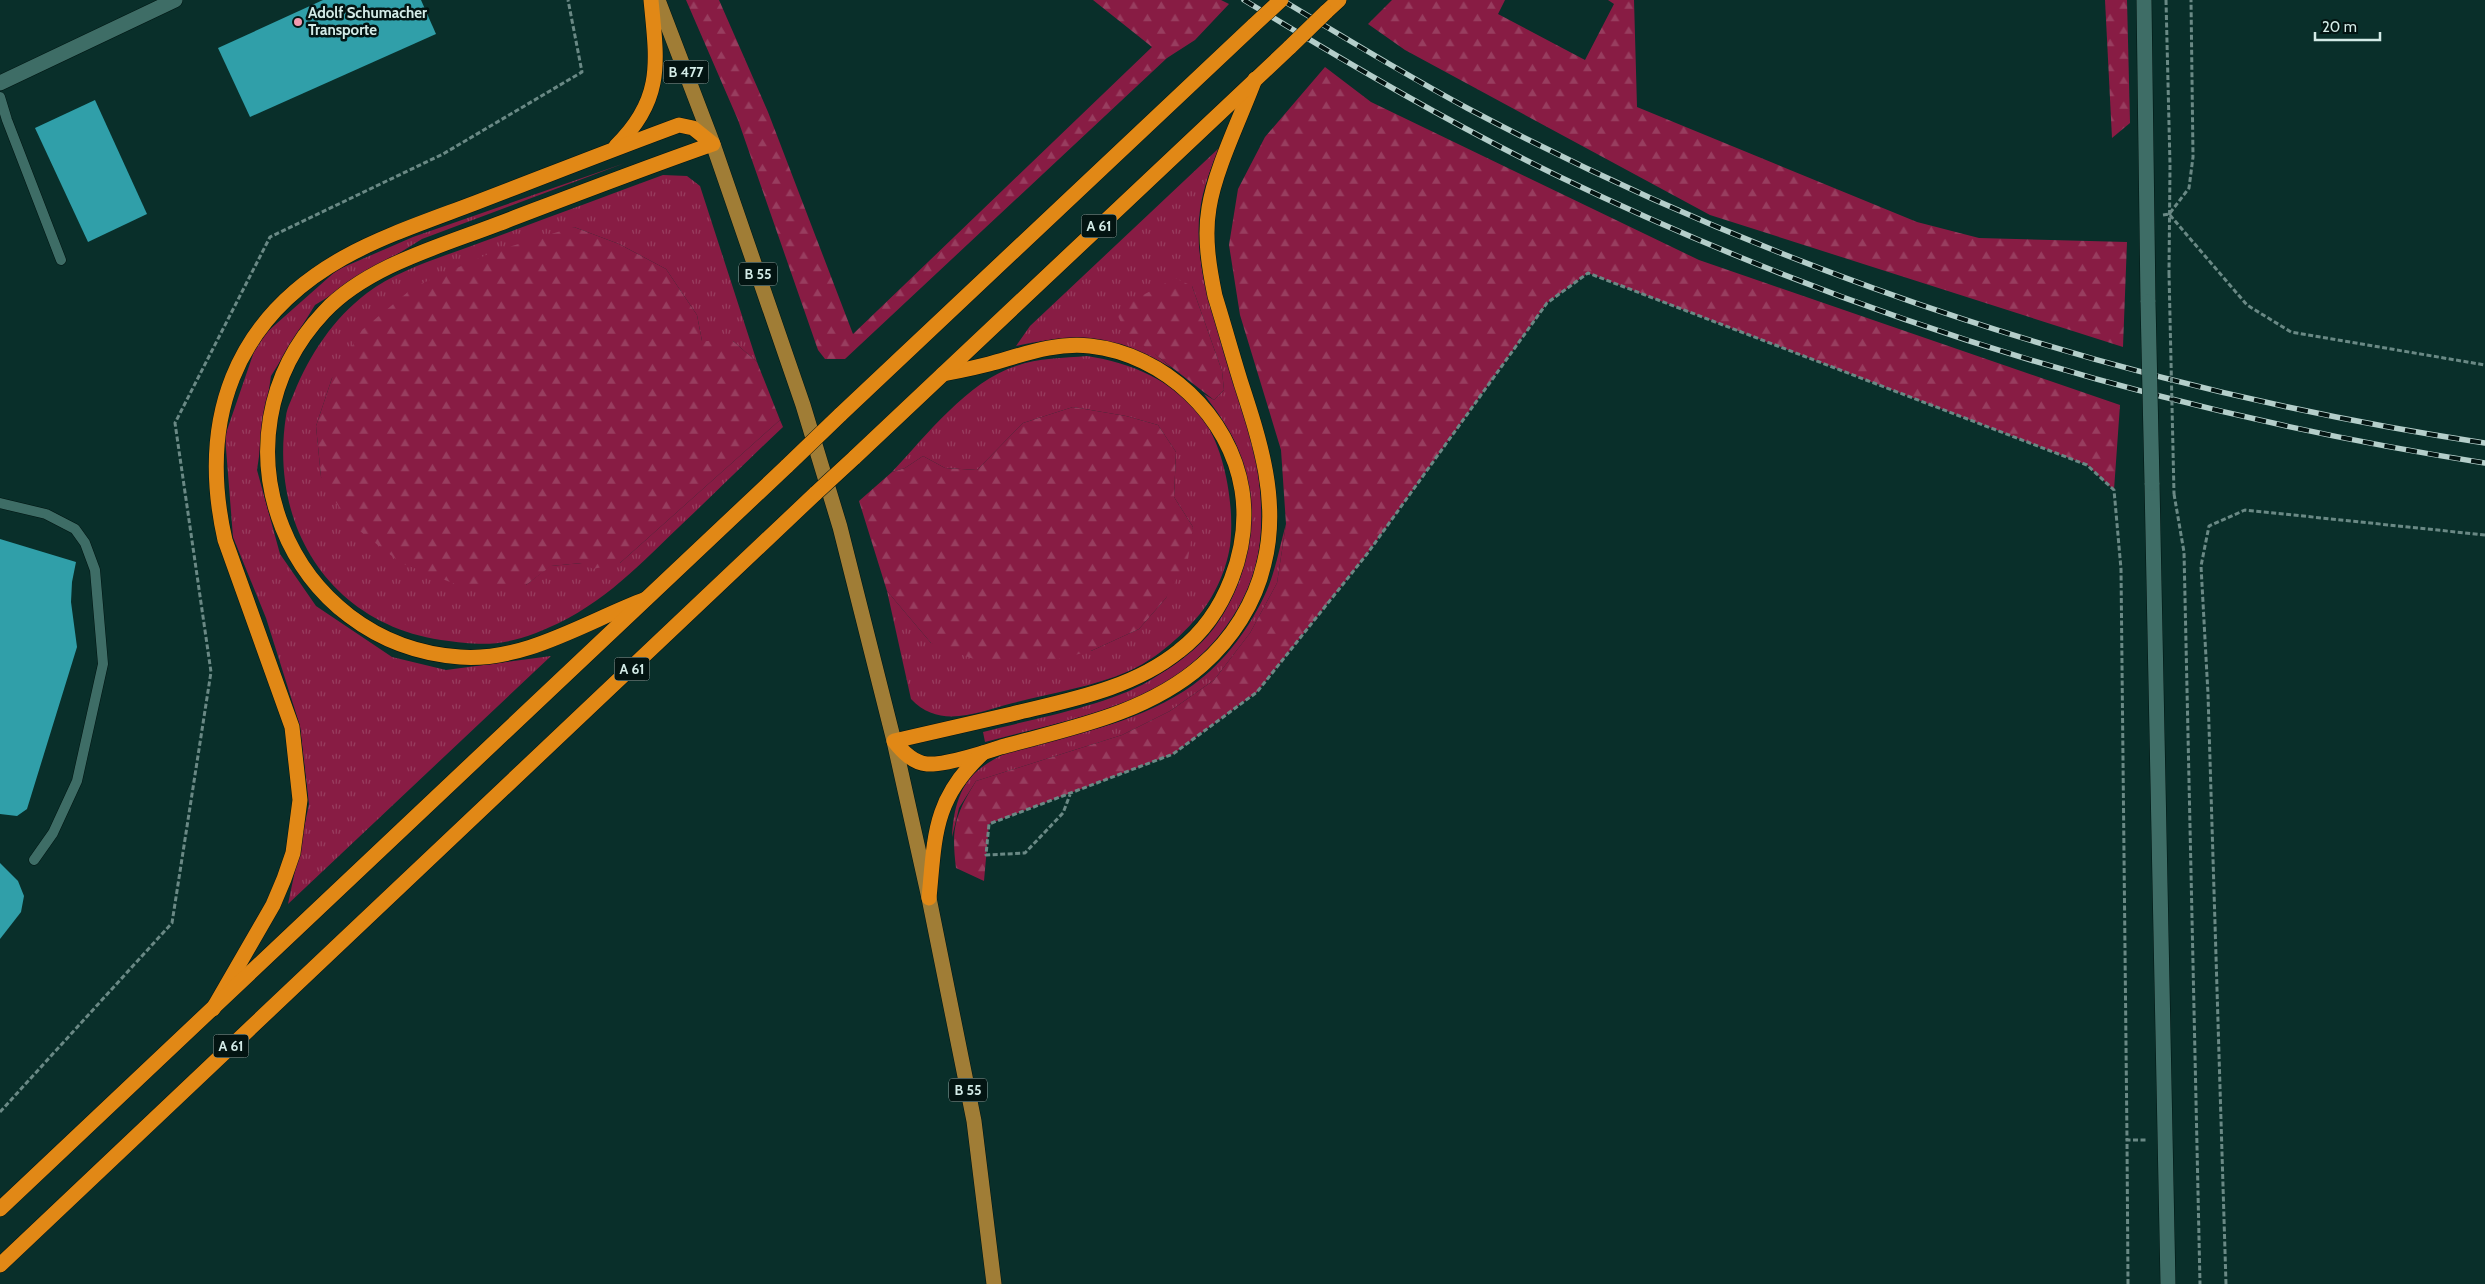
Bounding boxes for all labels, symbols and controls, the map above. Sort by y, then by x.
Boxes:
place label: Adolf Schumacher Transporte [308,4,427,39]
scale bar [2315,10,2380,42]
marker: Adolf Schumacher Transporte [292,16,304,28]
text: 20 m [2322,18,2357,36]
road number: B 477 [664,61,708,84]
road number: A 61 [1082,215,1116,238]
road number: B 55 [739,262,777,286]
road number: A 61 [614,658,650,681]
road number: A 61 [214,1034,248,1058]
road number: B 55 [949,1078,987,1102]

